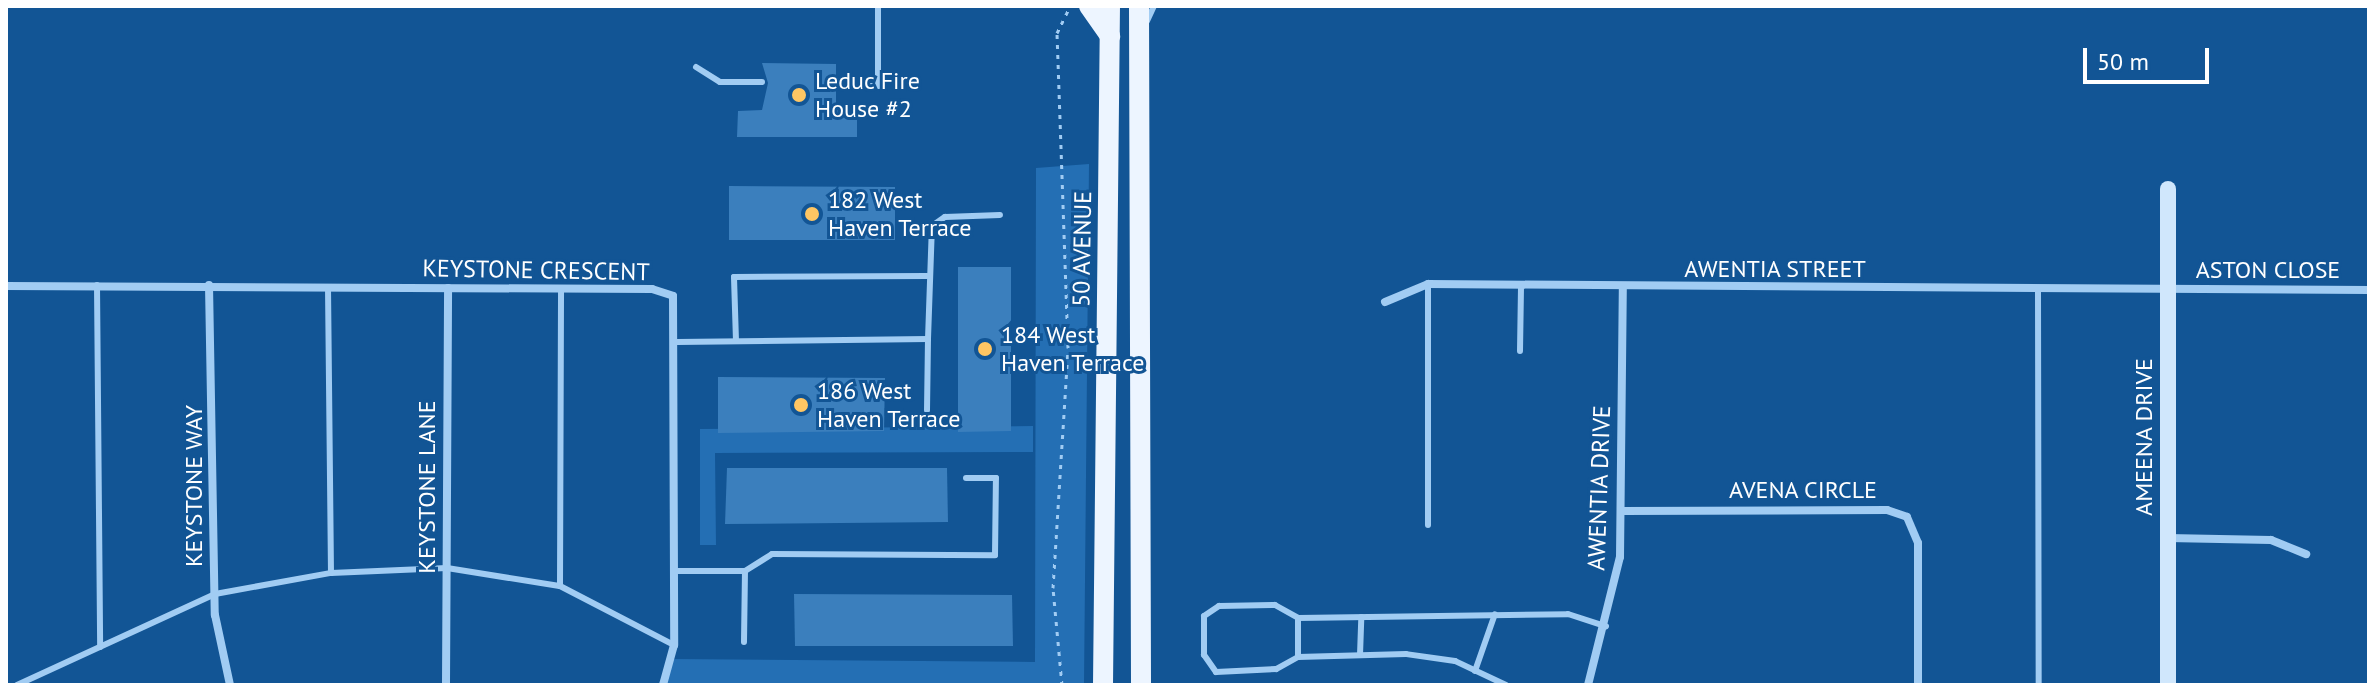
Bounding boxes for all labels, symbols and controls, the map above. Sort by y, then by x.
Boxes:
scale bar [2087,32,2213,82]
text: 50 m [2097,46,2149,77]
place label: Leduc Fire House #2 [815,67,920,123]
marker: Leduc Fire House #2 [790,86,808,104]
place label: 182 West Haven Terrace [828,186,972,242]
street label: 50 AVENUE [1067,190,1097,308]
marker: 182 West Haven Terrace [803,205,821,223]
street label: KEYSTONE CRESCENT [422,254,650,286]
street label: AWENTIA STREET [1684,255,1866,283]
street label: ASTON CLOSE [2196,256,2340,284]
place label: 184 West Haven Terrace [1001,321,1145,377]
marker: 184 West Haven Terrace [976,340,994,358]
street label: AMEENA DRIVE [2130,358,2158,516]
place label: 186 West Haven Terrace [817,377,961,433]
marker: 186 West Haven Terrace [792,396,810,414]
street label: KEYSTONE LANE [413,400,441,574]
street label: AWENTIA DRIVE [1582,404,1616,572]
street label: KEYSTONE WAY [180,405,208,567]
street label: AVENA CIRCLE [1729,476,1877,504]

